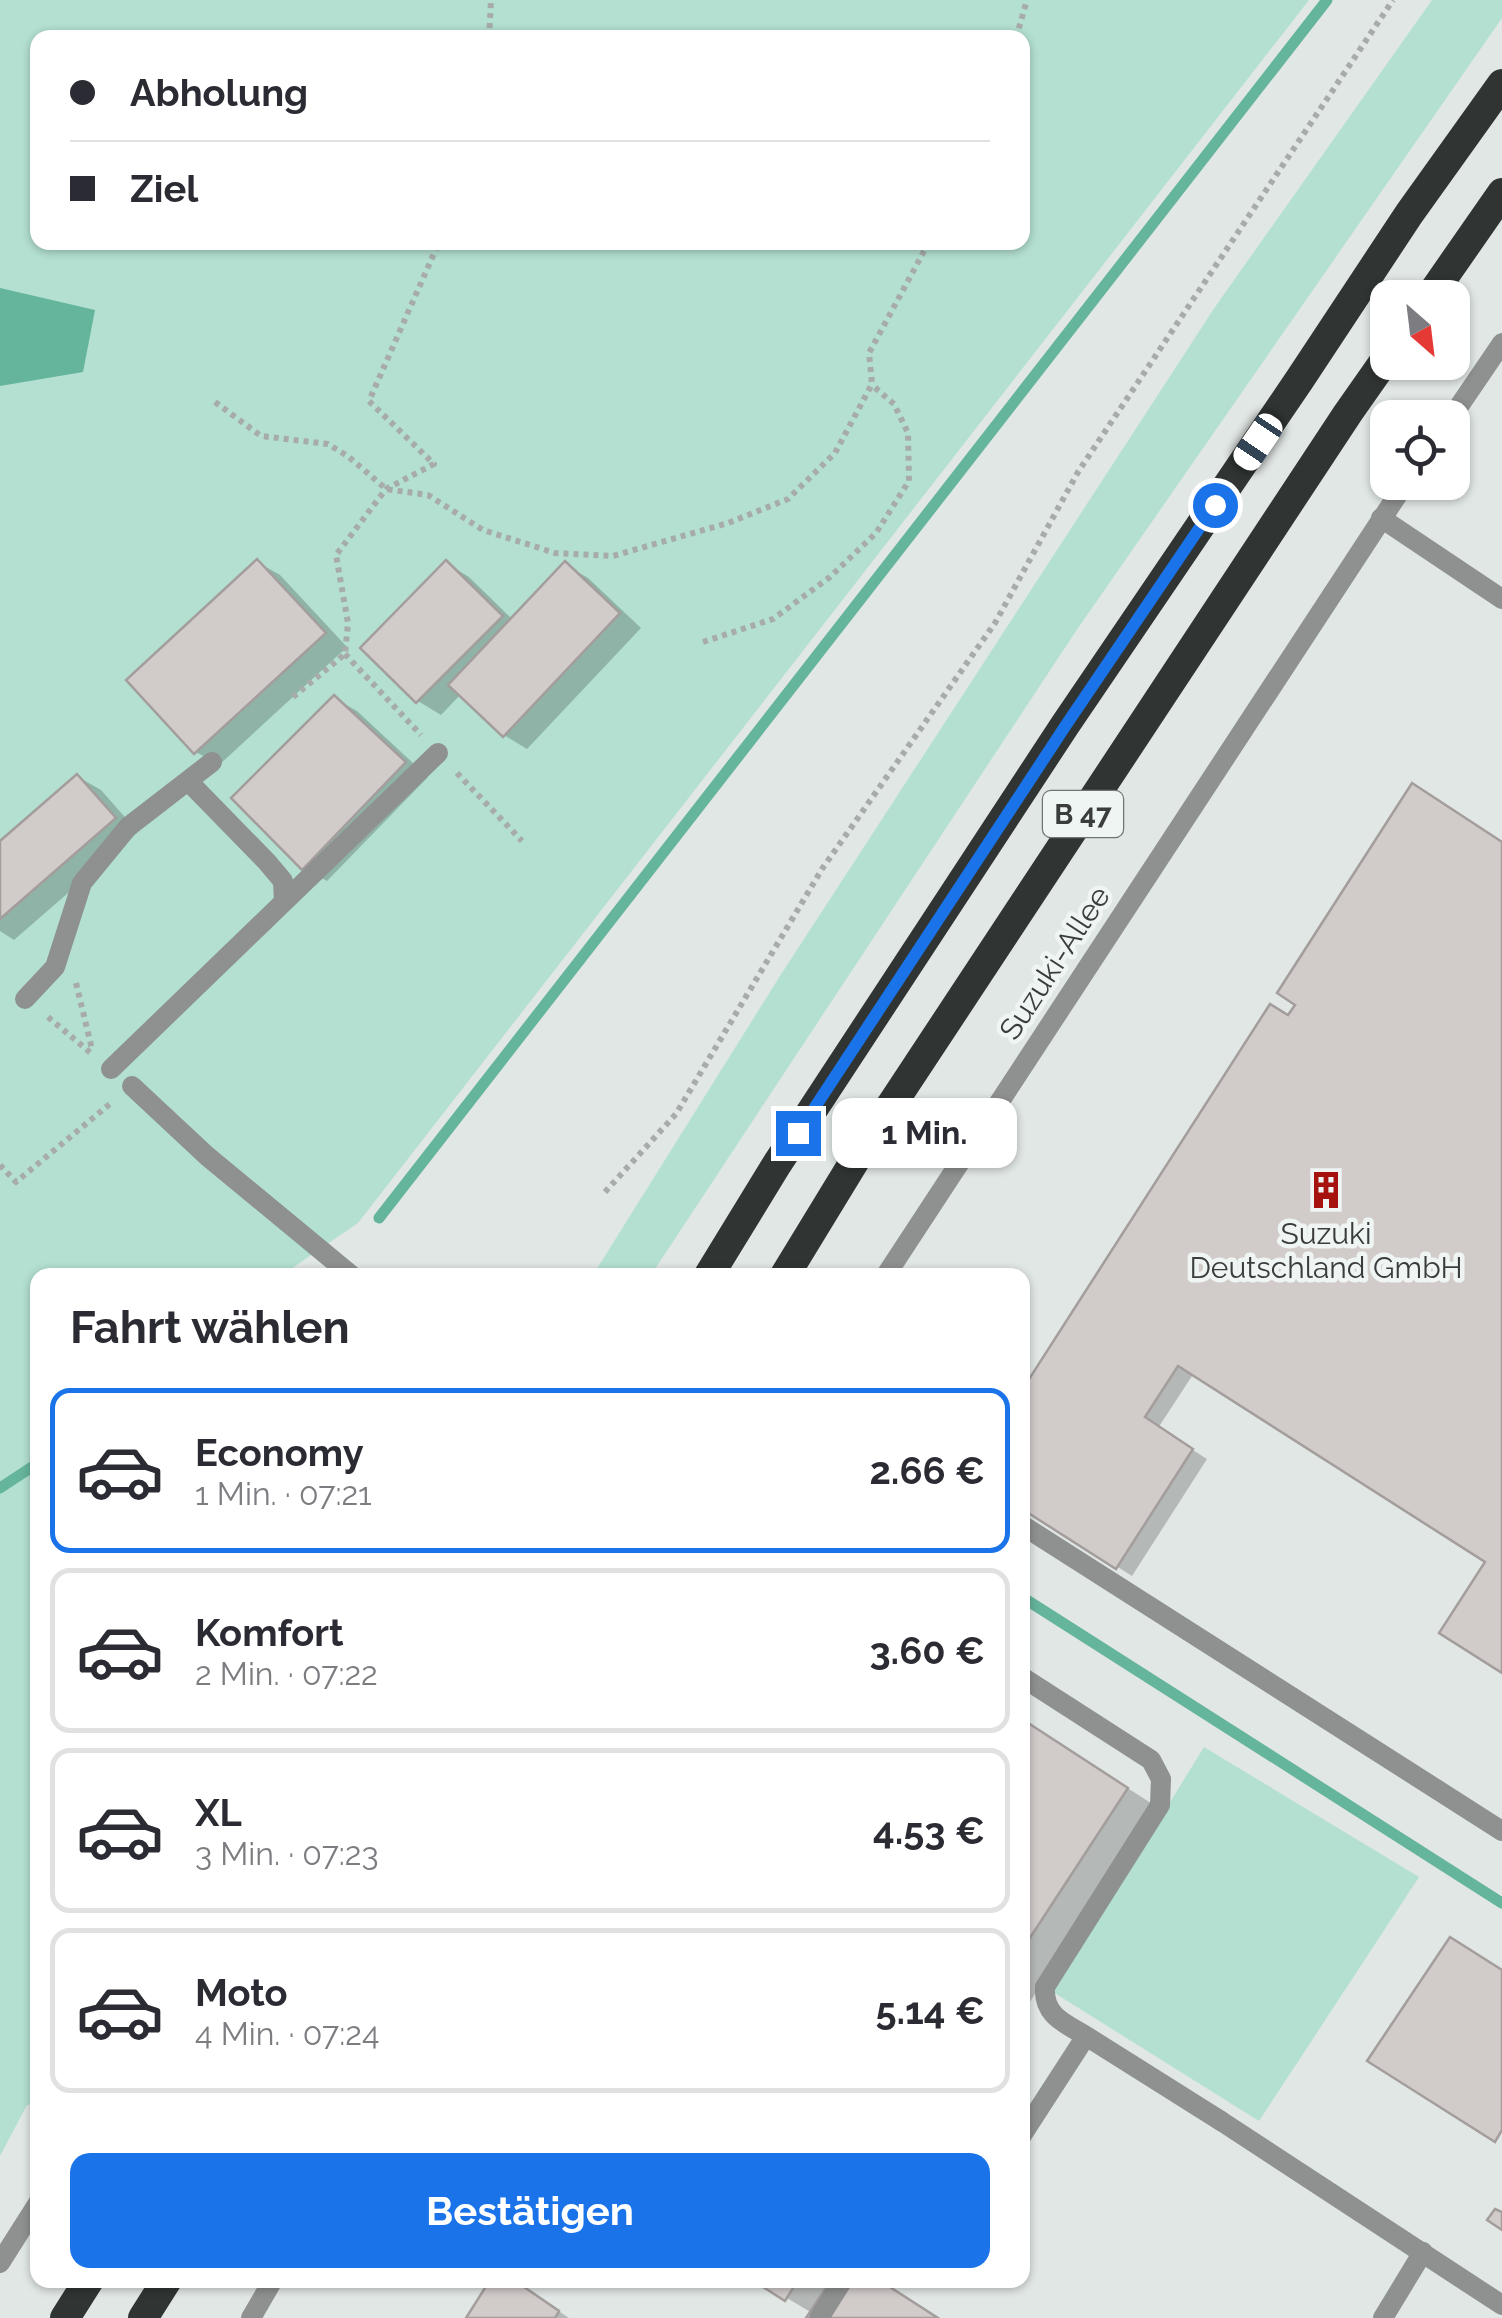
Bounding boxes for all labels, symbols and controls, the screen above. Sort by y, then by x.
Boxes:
text: Abholung [130,70,308,115]
text: Ziel [130,166,198,211]
north arrow [1370,280,1470,380]
map controls [1370,280,1470,500]
button: locate [1370,400,1470,500]
car [1229,409,1287,475]
route start [1193,483,1238,528]
road number: B 47 [1043,791,1123,837]
street label: Suzuki-Allee [992,880,1117,1046]
callout: 1 Min. [833,1098,1018,1168]
route end [776,1111,821,1156]
text: 1 Min. [882,1114,967,1151]
building icon: Suzuki Deutschland GmbH [1305,1169,1347,1211]
place label: Suzuki Deutschland GmbH [1189,1216,1463,1285]
text: Fahrt wählen [70,1301,350,1354]
icon: car [75,1426,165,1516]
text: Economy [195,1430,364,1475]
text: 2.66 € [869,1448,985,1493]
text: 1 Min. · 07:21 [195,1475,372,1512]
icon: car [75,1606,165,1696]
text: Komfort [195,1610,344,1655]
text: 3.60 € [869,1628,985,1673]
text: 2 Min. · 07:22 [195,1655,378,1692]
icon: car [75,1786,165,1876]
text: XL [195,1790,242,1835]
text: 4.53 € [873,1808,985,1853]
text: 3 Min. · 07:23 [195,1835,379,1872]
icon: car [75,1966,165,2056]
text: Moto [195,1970,288,2015]
text: 5.14 € [875,1988,985,2033]
text: 4 Min. · 07:24 [195,2015,379,2052]
button: Bestätigen [70,2153,990,2268]

